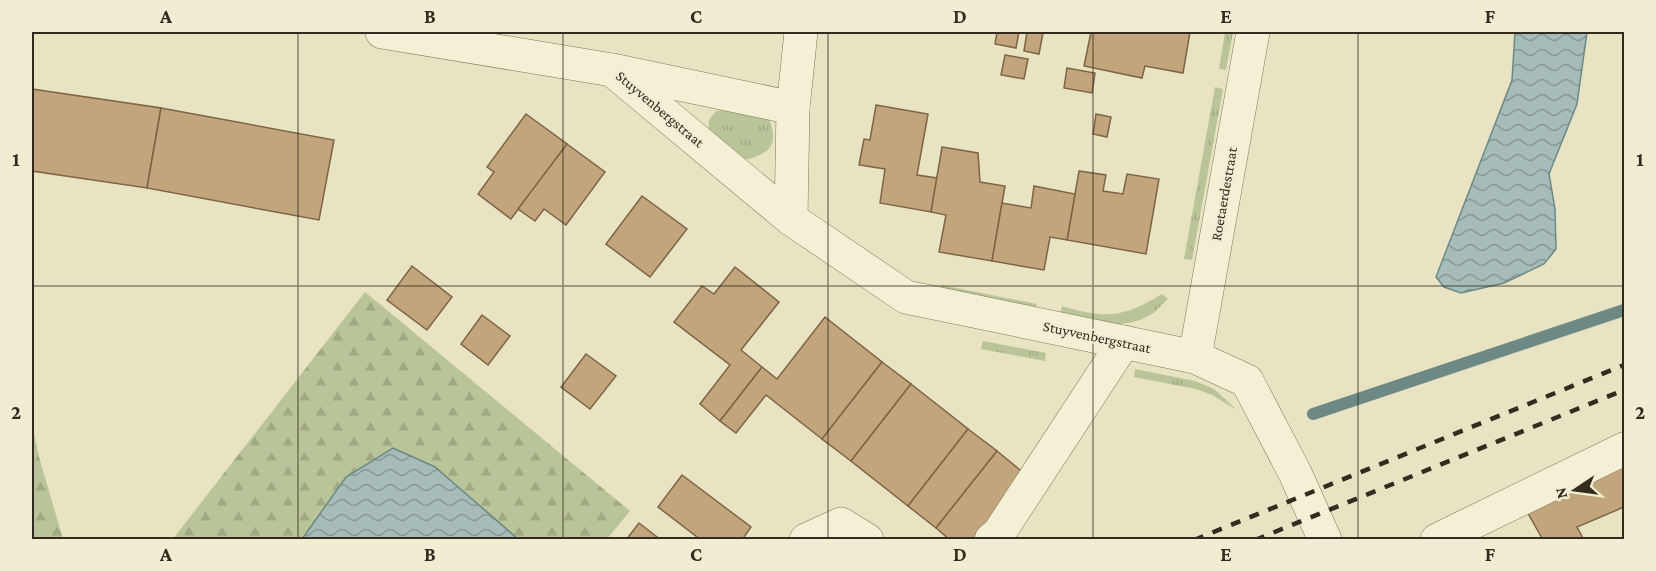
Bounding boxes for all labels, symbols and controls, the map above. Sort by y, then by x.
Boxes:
text: A [159,5,173,27]
text: B [424,5,436,27]
text: C [690,5,702,27]
text: D [953,5,967,27]
text: E [1220,5,1232,27]
text: F [1485,5,1496,27]
street label: Stuyvenbergstraat [612,68,708,152]
street label: Roetaerdestraat [1208,145,1240,242]
text: 1 [12,148,20,170]
text: 1 [1636,148,1644,170]
street label: Stuyvenbergstraat [1041,318,1153,357]
text: 2 [11,401,21,423]
text: 2 [1635,401,1645,423]
north arrow [1545,460,1605,520]
text: N [1551,486,1570,500]
text: A [159,543,173,565]
text: B [424,543,436,565]
text: C [690,543,702,565]
text: D [953,543,967,565]
text: E [1220,543,1232,565]
text: F [1485,543,1496,565]

